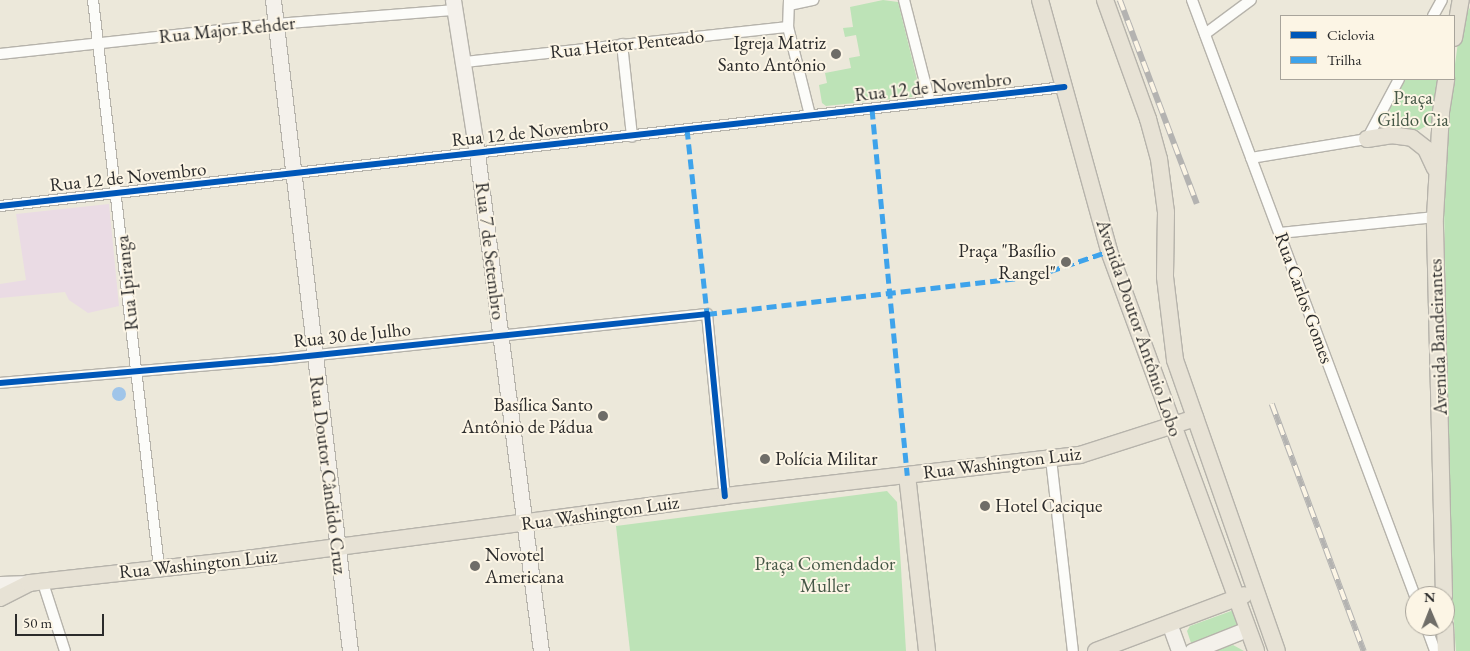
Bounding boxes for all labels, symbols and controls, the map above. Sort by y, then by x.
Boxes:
street label: Rua Major Rehder [158,12,296,48]
legend [1280,15,1455,80]
street label: Rua Heitor Penteado [549,25,705,63]
text: Ciclovia [1327,25,1374,44]
place label: Igreja Matriz Santo Antônio [718,32,826,76]
marker: Igreja Matriz Santo Antônio [830,48,842,60]
text: Trilha [1327,50,1362,69]
street label: Rua 12 de Novembro [853,67,1013,107]
park label: Praça Gildo Cia [1377,87,1449,131]
street label: Rua 12 de Novembro [450,112,610,152]
street label: Rua 12 de Novembro [48,157,208,197]
street label: Rua 7 de Setembro [470,181,510,321]
street label: Avenida Doutor Antônio Lobo [1091,216,1187,440]
street label: Rua Carlos Gomes [1270,229,1338,367]
street label: Rua Ipiranga [111,234,143,332]
place label: Praça "Basílio Rangel" [958,240,1056,284]
marker: Praça "Basílio Rangel" [1060,256,1072,268]
street label: Avenida Bandeirantes [1424,258,1452,416]
street label: Rua 30 de Julho [292,317,412,353]
street label: Rua Doutor Cândido Cruz [305,375,351,575]
place label: Basílica Santo Antônio de Pádua [461,394,593,438]
marker: Basílica Santo Antônio de Pádua [597,410,609,422]
street label: Rua Washington Luiz [922,442,1082,484]
place label: Polícia Militar [775,448,878,470]
marker: Polícia Militar [759,453,771,465]
street label: Rua Washington Luiz [520,491,680,535]
place label: Hotel Cacique [995,495,1102,517]
marker: Hotel Cacique [979,500,991,512]
street label: Rua Washington Luiz [118,544,278,584]
place label: Novotel Americana [485,544,564,588]
park label: Praça Comendador Muller [755,553,895,597]
marker: Novotel Americana [469,560,481,572]
north arrow [1405,586,1455,636]
text: N [1424,588,1436,606]
scale bar [18,604,106,636]
text: 50 m [23,613,52,632]

